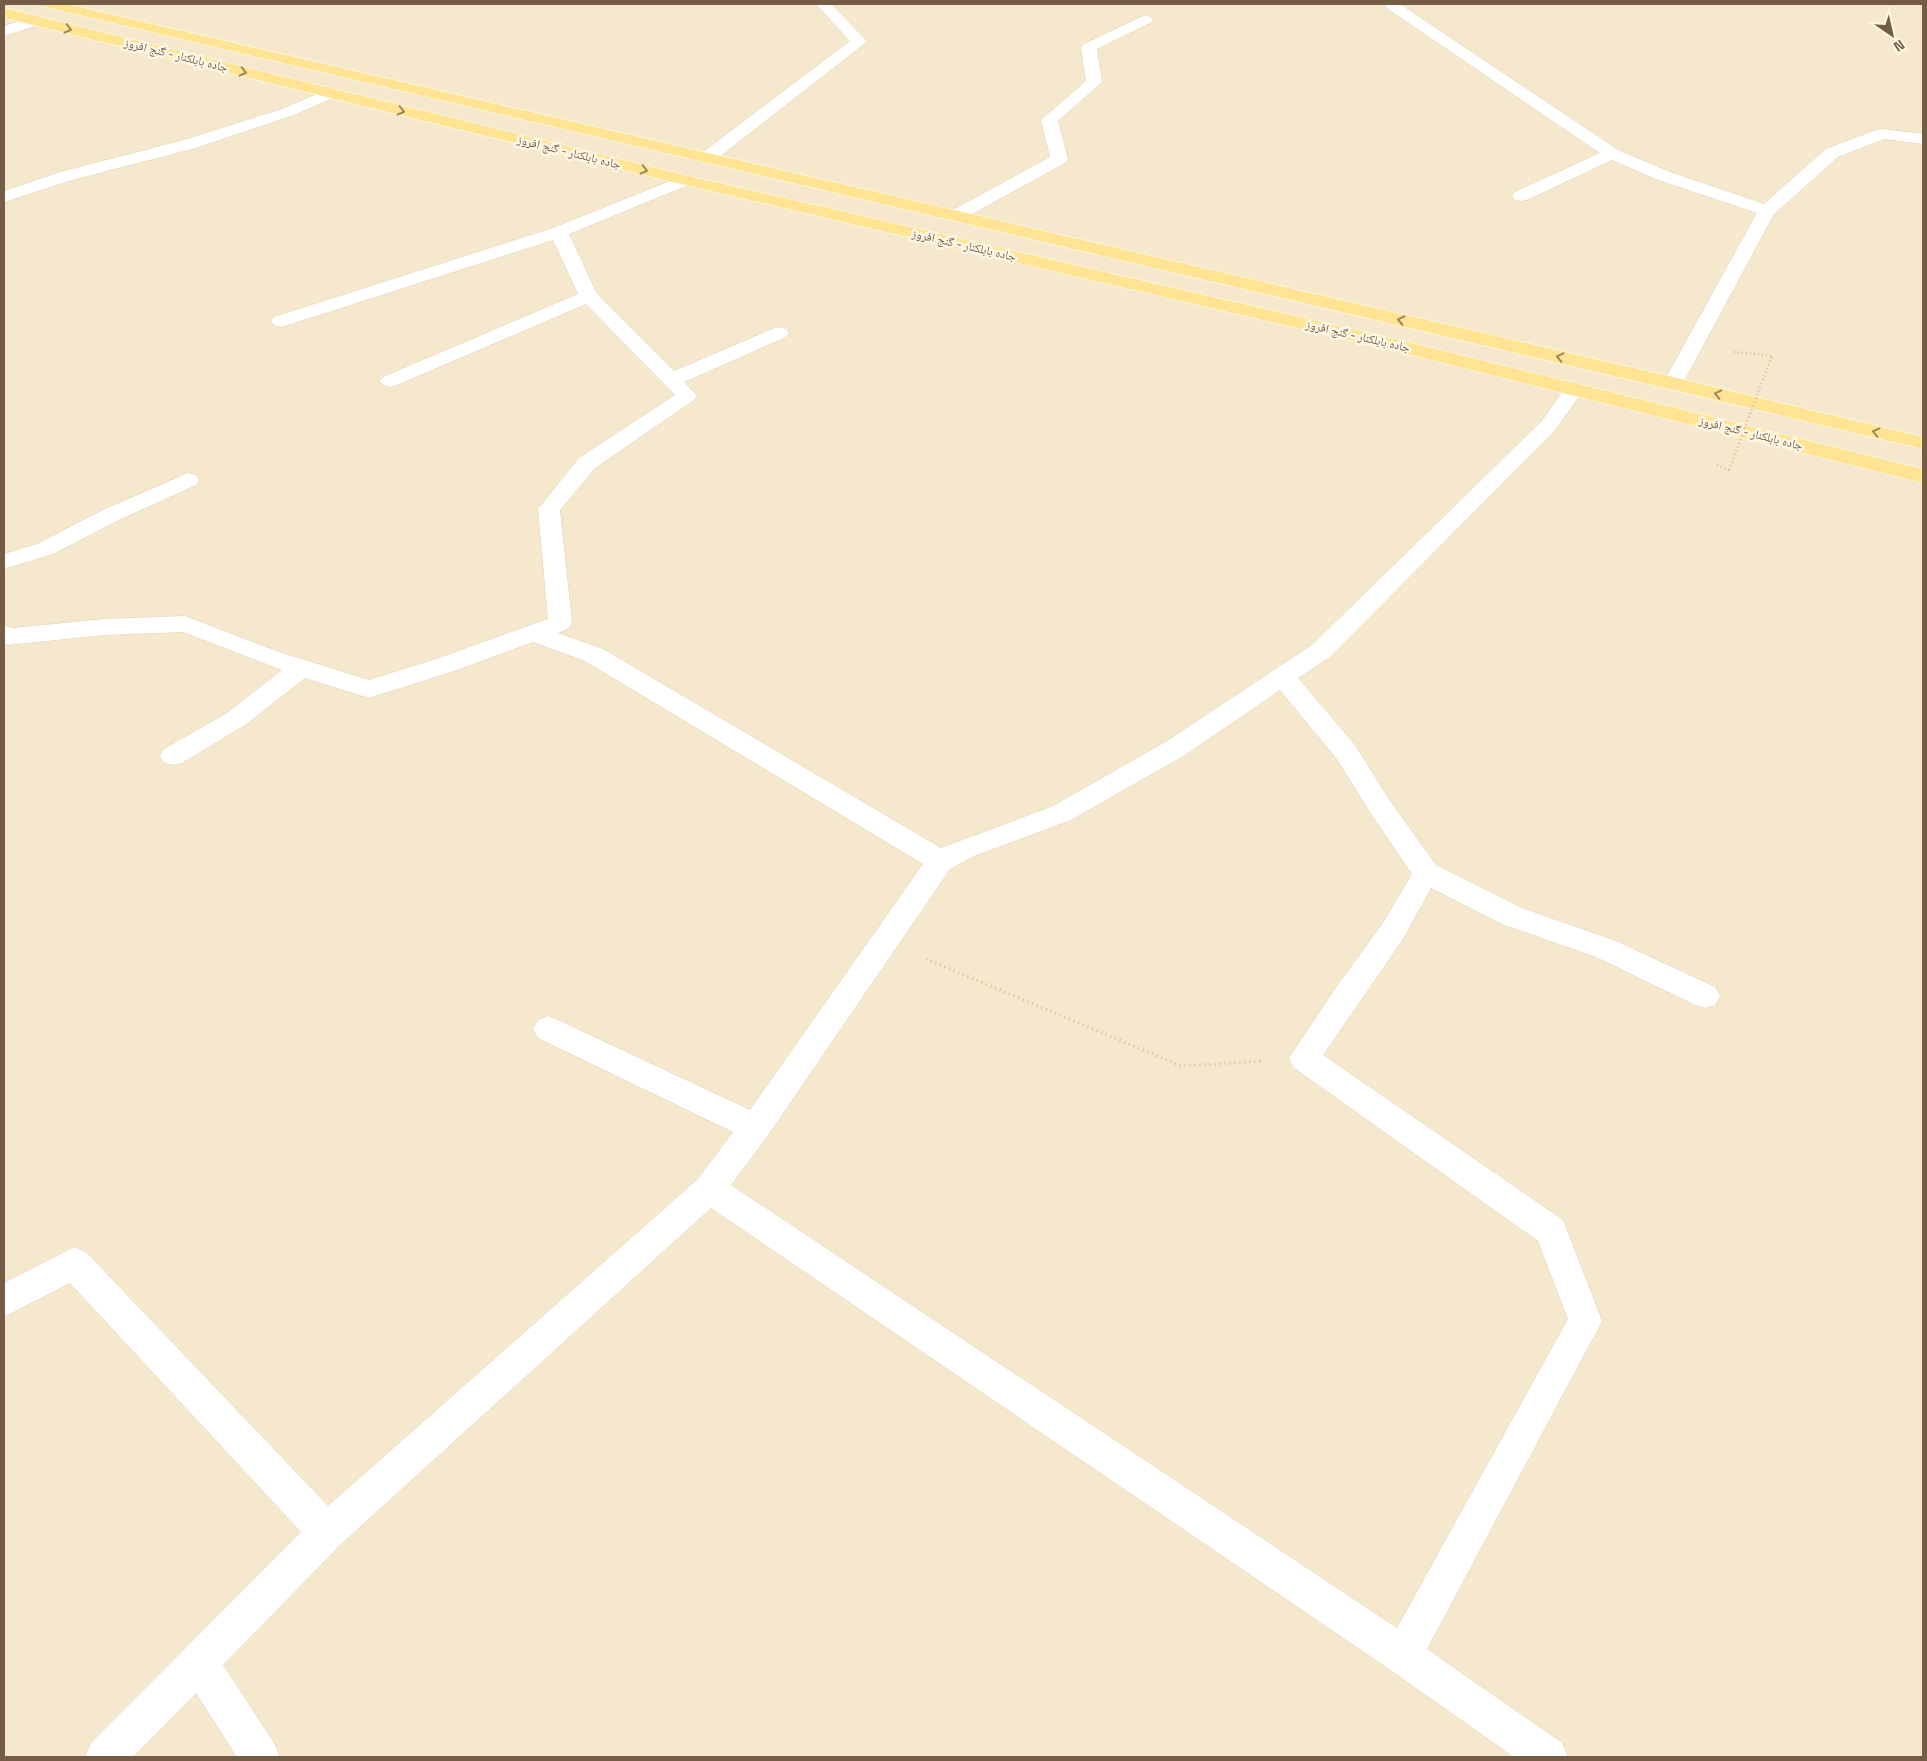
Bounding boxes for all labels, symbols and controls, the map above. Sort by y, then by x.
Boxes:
north arrow [1867,10,1917,60]
one-way arrow [64,23,73,34]
street label: جاده بابلکنار - گنج افروز [121,34,230,76]
text: N [1890,36,1908,56]
one-way arrow [238,66,247,77]
one-way arrow [396,105,404,115]
street label: جاده بابلکنار - گنج افروز [514,131,623,173]
one-way arrow [639,164,648,175]
street label: جاده بابلکنار - گنج افروز [909,225,1018,265]
one-way arrow [1397,315,1406,326]
street label: جاده بابلکنار - گنج افروز [1303,316,1412,356]
one-way arrow [1555,352,1564,363]
one-way arrow [1713,389,1722,400]
street label: جاده بابلکنار - گنج افروز [1696,412,1805,454]
one-way arrow [1871,427,1880,438]

